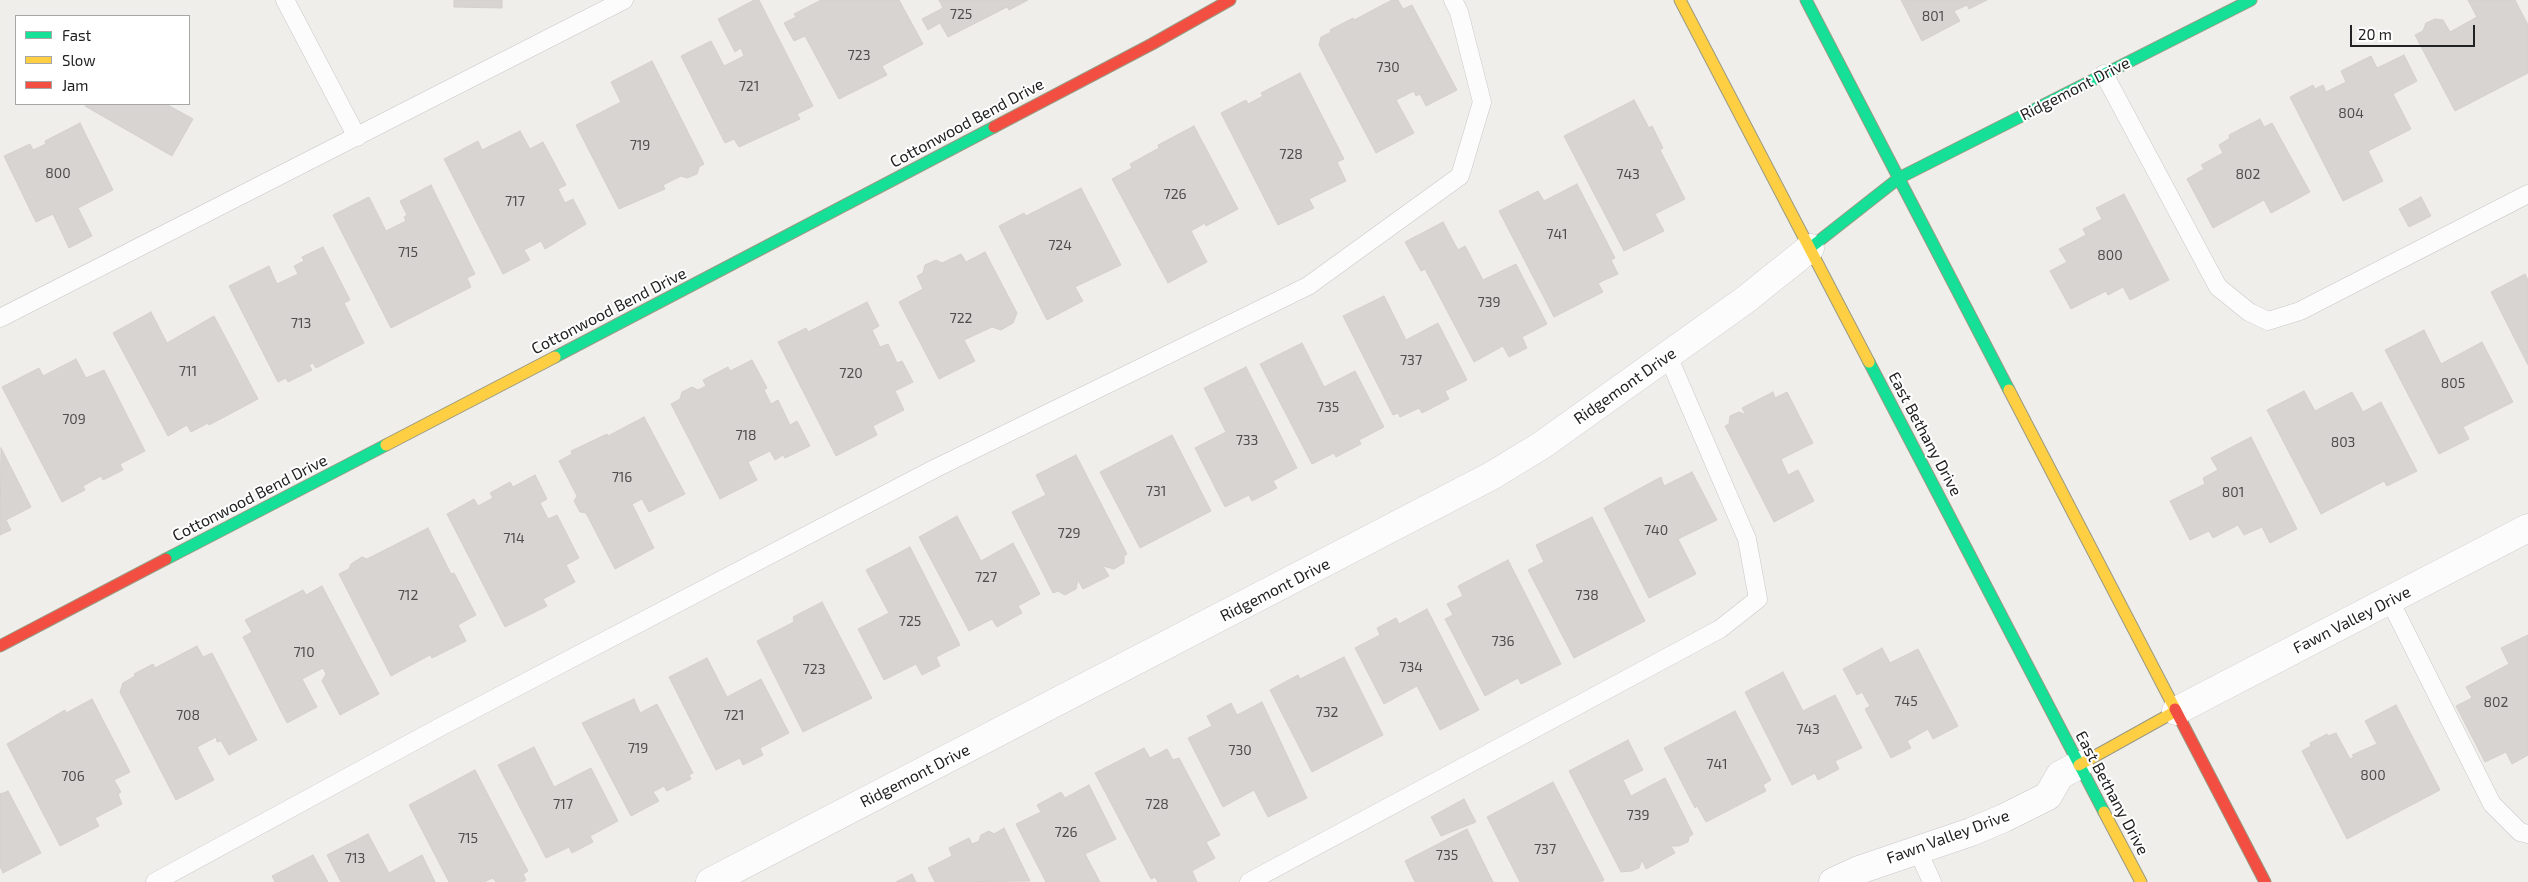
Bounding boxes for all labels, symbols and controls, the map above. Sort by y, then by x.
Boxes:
house number: 725 [950,6,972,22]
house number: 801 [1922,8,1944,24]
legend [15,15,190,105]
scale bar [2353,15,2478,47]
text: 20 m [2358,25,2392,43]
text: Fast [62,26,91,44]
house number: 723 [848,47,870,63]
text: Slow [62,51,96,69]
street label: Ridgemont Drive [2017,53,2133,125]
house number: 730 [1376,59,1400,75]
street label: Cottonwood Bend Drive [887,74,1047,172]
text: Jam [62,76,88,94]
house number: 721 [739,78,759,94]
house number: 804 [2338,105,2364,121]
house number: 719 [630,137,650,153]
house number: 728 [1279,146,1303,162]
house number: 800 [45,165,71,181]
house number: 743 [1616,166,1640,182]
house number: 802 [2236,166,2260,182]
house number: 726 [1163,186,1187,202]
house number: 717 [505,193,525,209]
house number: 741 [1546,226,1568,242]
house number: 724 [1048,237,1072,253]
house number: 715 [398,244,418,260]
house number: 800 [2097,247,2123,263]
street label: Cottonwood Bend Drive [528,264,690,358]
house number: 739 [1478,294,1500,310]
house number: 722 [950,310,972,326]
house number: 713 [291,315,311,331]
street label: Ridgemont Drive [1570,344,1680,428]
house number: 737 [1400,352,1422,368]
house number: 711 [179,363,197,379]
house number: 720 [839,365,863,381]
street label: East Bethany Drive [1884,369,1966,499]
house number: 805 [2441,375,2465,391]
house number: 735 [1317,399,1339,415]
house number: 709 [62,411,86,427]
house number: 718 [735,427,757,443]
house number: 733 [1236,432,1258,448]
house number: 803 [2331,434,2355,450]
street label: Cottonwood Bend Drive [169,451,331,545]
house number: 716 [612,469,632,485]
house number: 731 [1146,483,1166,499]
house number: 801 [2222,484,2244,500]
house number: 740 [1644,522,1668,538]
house number: 729 [1057,525,1081,541]
house number: 714 [503,530,525,546]
street label: Ridgemont Drive [1217,554,1333,626]
house number: 727 [975,569,997,585]
street label: Fawn Valley Drive [2290,582,2414,658]
house number: 712 [398,587,418,603]
house number: 738 [1575,587,1599,603]
house number: 725 [899,613,921,629]
house number: 736 [1492,633,1514,649]
house number: 710 [293,644,315,660]
house number: 734 [1399,659,1423,675]
house number: 723 [803,661,825,677]
house number: 745 [1894,693,1918,709]
house number: 802 [2484,694,2508,710]
house number: 732 [1316,704,1338,720]
house number: 708 [176,707,200,723]
house number: 721 [724,707,744,723]
house number: 743 [1796,721,1820,737]
street label: East Bethany Drive [2071,728,2153,858]
house number: 719 [628,740,648,756]
street label: Ridgemont Drive [857,740,973,812]
house number: 730 [1228,742,1252,758]
house number: 741 [1706,756,1728,772]
house number: 800 [2360,767,2386,783]
house number: 706 [61,768,85,784]
house number: 717 [553,796,573,812]
house number: 728 [1145,796,1169,812]
street label: Fawn Valley Drive [1884,806,2012,868]
house number: 739 [1627,807,1649,823]
house number: 726 [1054,824,1078,840]
house number: 715 [458,830,478,846]
house number: 737 [1534,841,1556,857]
house number: 735 [1436,847,1458,863]
house number: 713 [345,850,365,866]

